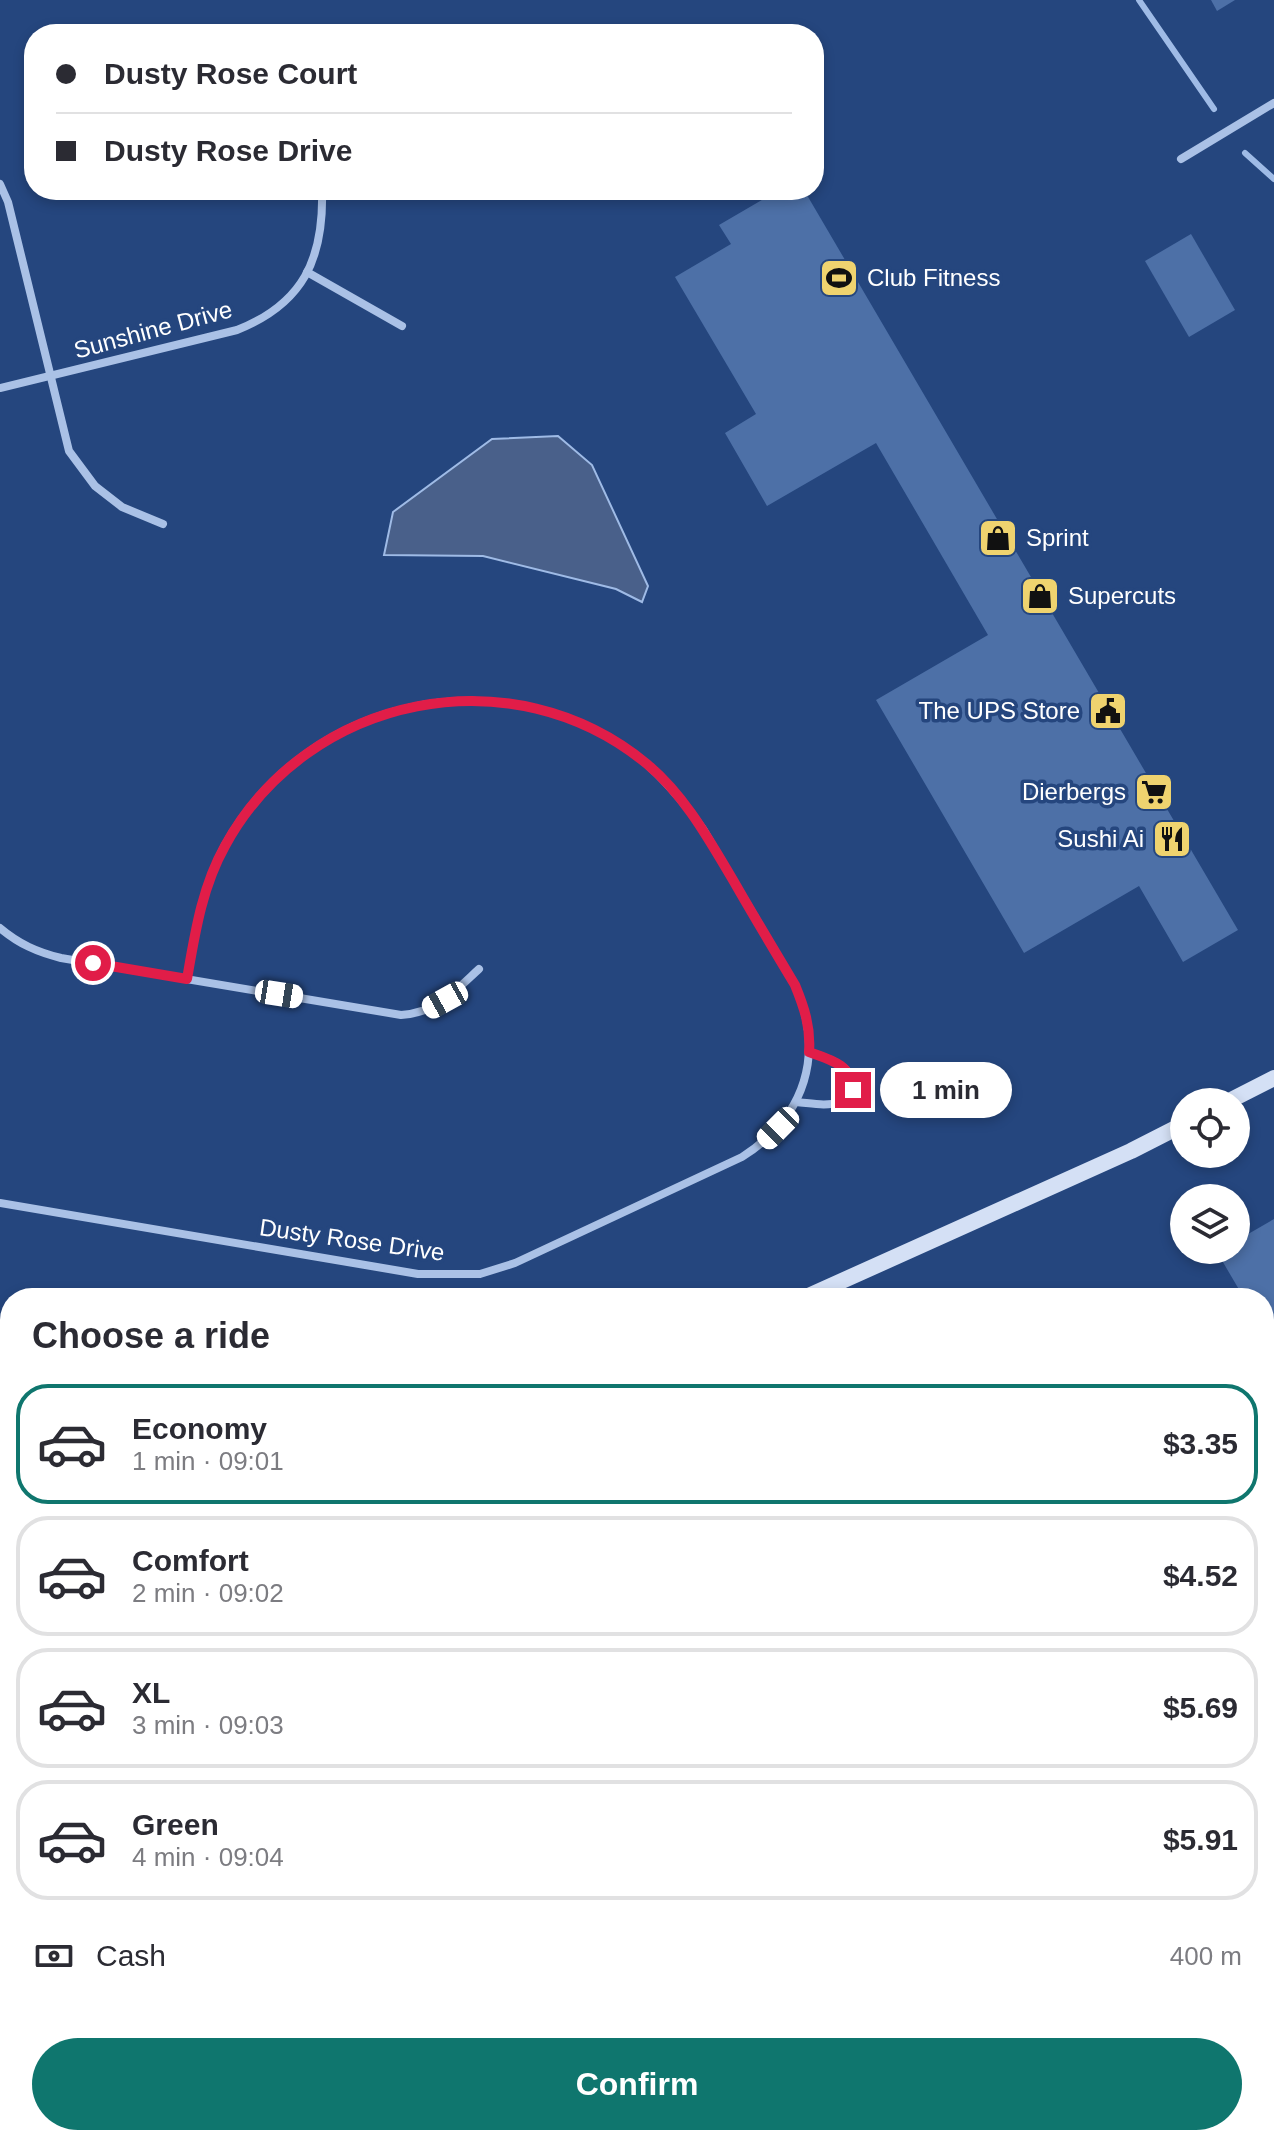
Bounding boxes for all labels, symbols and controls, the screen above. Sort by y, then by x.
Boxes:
text: Dusty Rose Court [104,57,357,90]
text: Dusty Rose Drive [104,134,352,167]
sports icon: Club Fitness [818,257,860,299]
place label: Club Fitness [867,264,1000,291]
street label: Sunshine Drive [71,295,235,364]
shop icon: Sprint [977,517,1019,559]
place label: Sprint [1026,524,1089,551]
shop icon: Supercuts [1019,575,1061,617]
place label: Supercuts [1068,582,1176,609]
public building icon: The UPS Store [1087,690,1129,732]
place label: The UPS Store [919,697,1080,724]
supermarket icon: Dierbergs [1133,771,1175,813]
place label: Dierbergs [1022,778,1126,805]
restaurant icon: Sushi Ai [1151,818,1193,860]
place label: Sushi Ai [1057,825,1144,852]
route start [75,945,111,981]
car [253,978,305,1010]
car [418,978,472,1022]
callout: 1 min [881,1062,1013,1118]
route end [835,1072,871,1108]
text: 1 min [912,1075,980,1105]
map controls [1170,1088,1250,1264]
button: locate [1170,1088,1250,1168]
car [753,1103,803,1153]
button: layers [1170,1184,1250,1264]
street label: Dusty Rose Drive [258,1213,446,1266]
text: Choose a ride [32,1315,270,1356]
icon: car [36,1408,108,1480]
text: Economy [132,1412,267,1445]
text: $3.35 [1163,1427,1238,1460]
text: 1 min · 09:01 [132,1446,284,1476]
icon: car [36,1540,108,1612]
text: Comfort [132,1544,249,1577]
text: $4.52 [1163,1559,1238,1592]
text: 2 min · 09:02 [132,1578,284,1608]
icon: car [36,1672,108,1744]
text: XL [132,1676,170,1709]
text: $5.69 [1163,1691,1238,1724]
text: 3 min · 09:03 [132,1710,284,1740]
icon: car [36,1804,108,1876]
text: Green [132,1808,219,1841]
text: $5.91 [1163,1823,1238,1856]
text: 4 min · 09:04 [132,1842,284,1872]
icon: cash [32,1934,76,1978]
text: Cash [96,1939,166,1972]
text: 400 m [1170,1941,1242,1971]
button: Confirm [32,2038,1242,2130]

